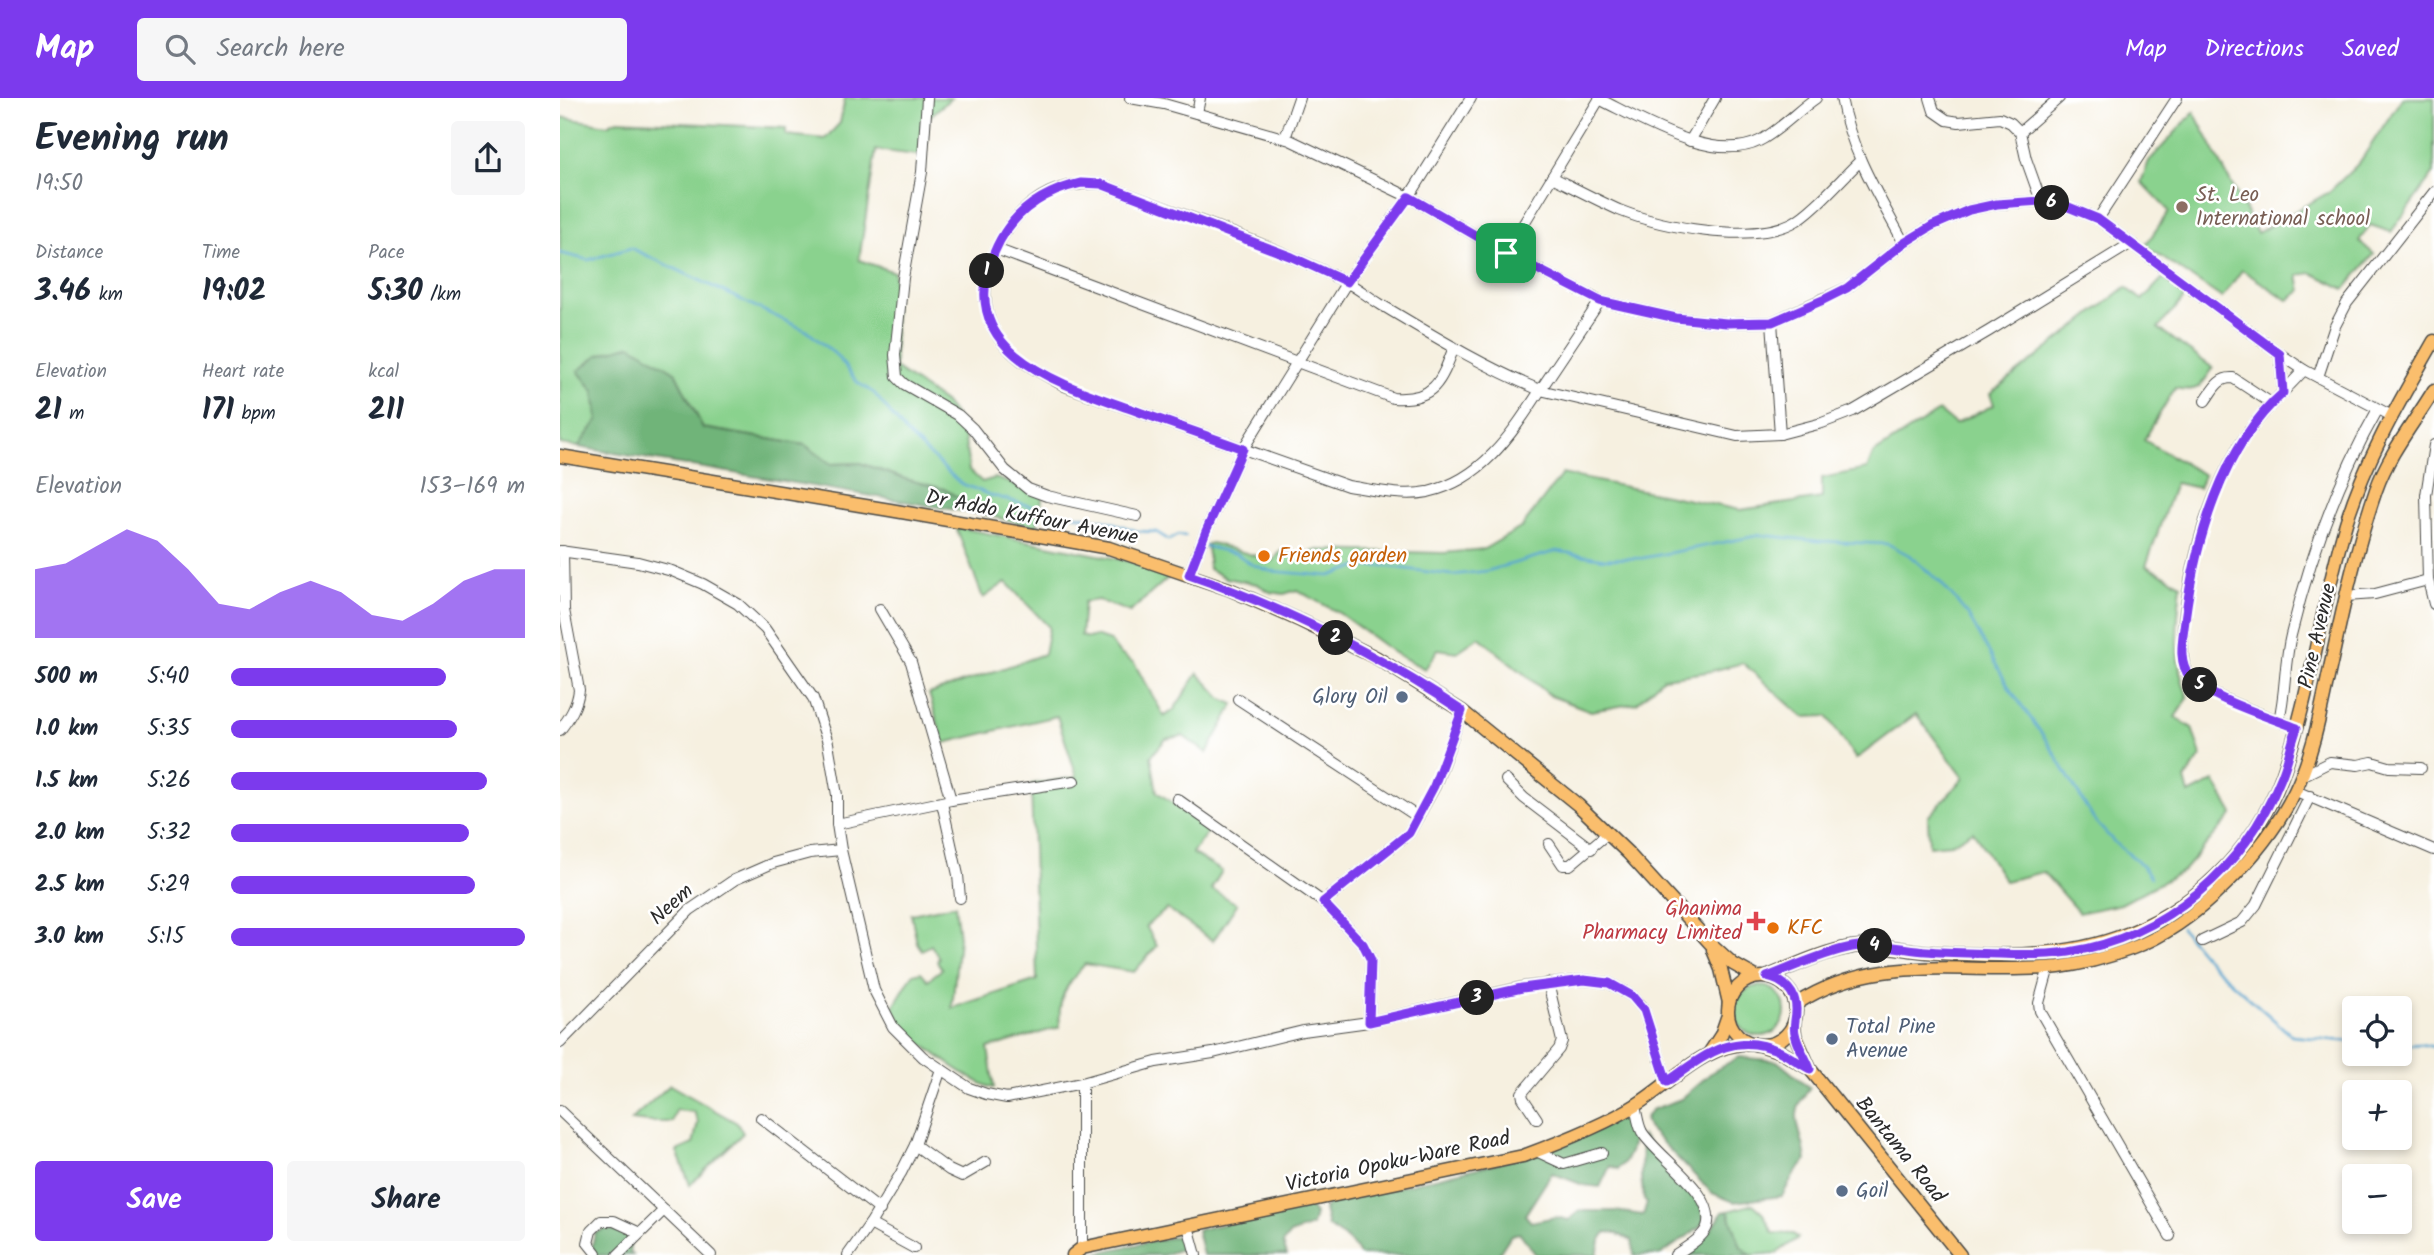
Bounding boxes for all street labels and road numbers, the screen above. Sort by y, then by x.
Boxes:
street label: Dr Addo Kuffour Avenue [923,481,1142,555]
street label: Pine Avenue [2290,579,2346,692]
street label: Neem [642,876,702,934]
street label: Bantama Road [1846,1089,1954,1211]
street label: Victoria Opoku-Ware Road [1283,1122,1514,1202]

